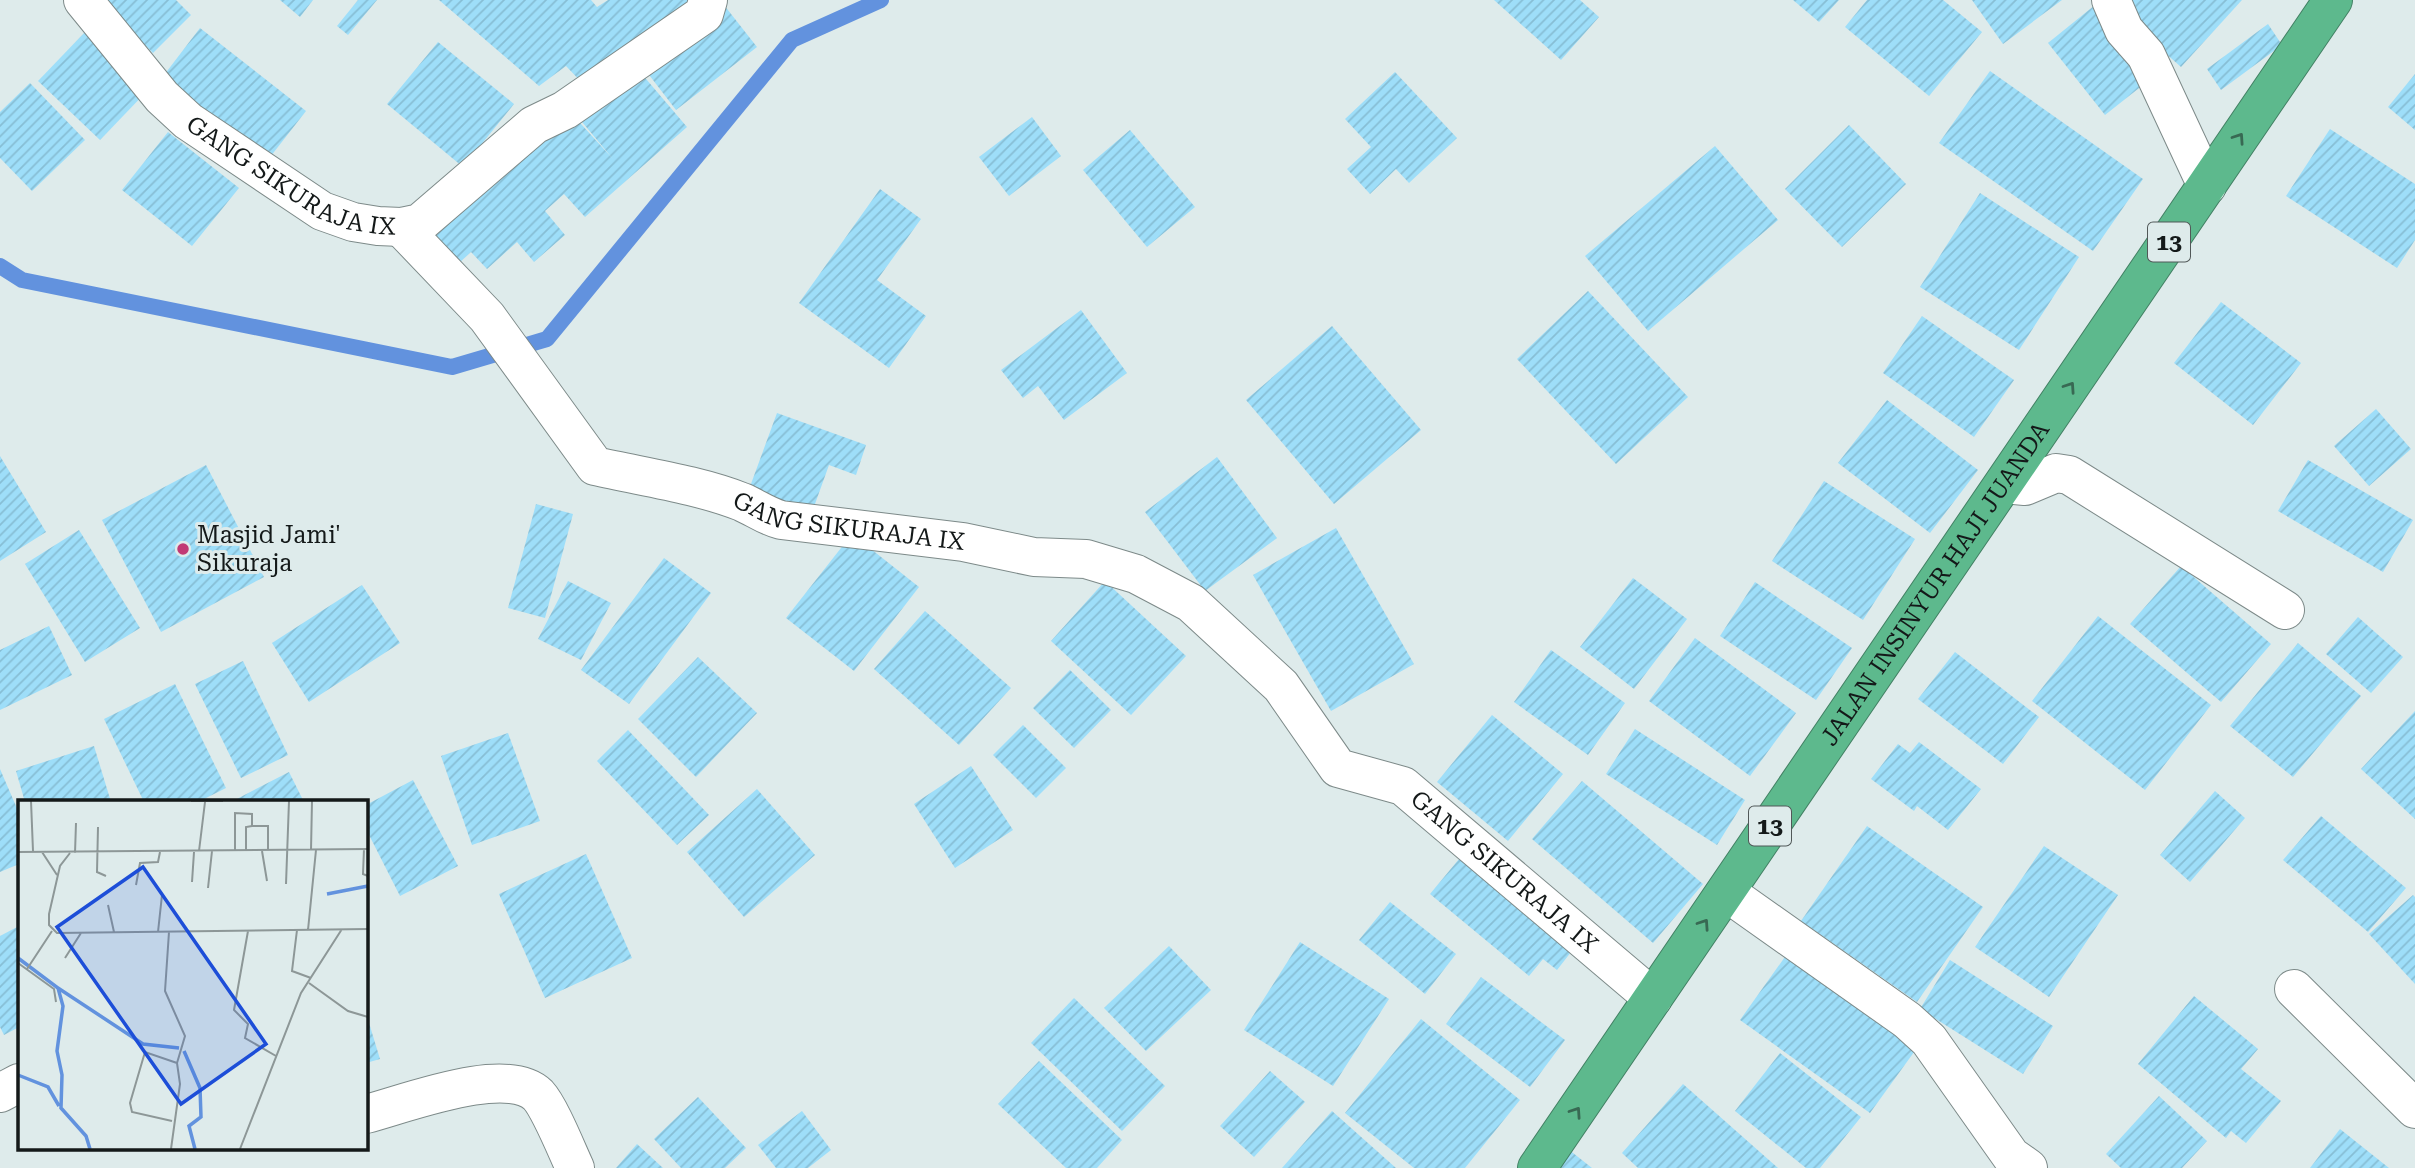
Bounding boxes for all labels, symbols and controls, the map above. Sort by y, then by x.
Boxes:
street label: GANG SIKURAJA IX [181,110,397,241]
one-way arrow [2231,133,2243,146]
road number: 13 [2148,222,2190,262]
one-way arrow [2062,382,2074,395]
street label: JALAN INSINYUR HAJI JUANDA [1815,416,2055,751]
street label: GANG SIKURAJA IX [729,486,967,556]
place label: Masjid Jami' Sikuraja [197,521,341,577]
marker: Masjid Jami' Sikuraja [175,541,191,557]
street label: GANG SIKURAJA IX [1405,785,1604,959]
inset map [18,800,368,1150]
road number: 13 [1749,806,1791,846]
one-way arrow [1696,918,1709,931]
one-way arrow [1568,1106,1581,1119]

